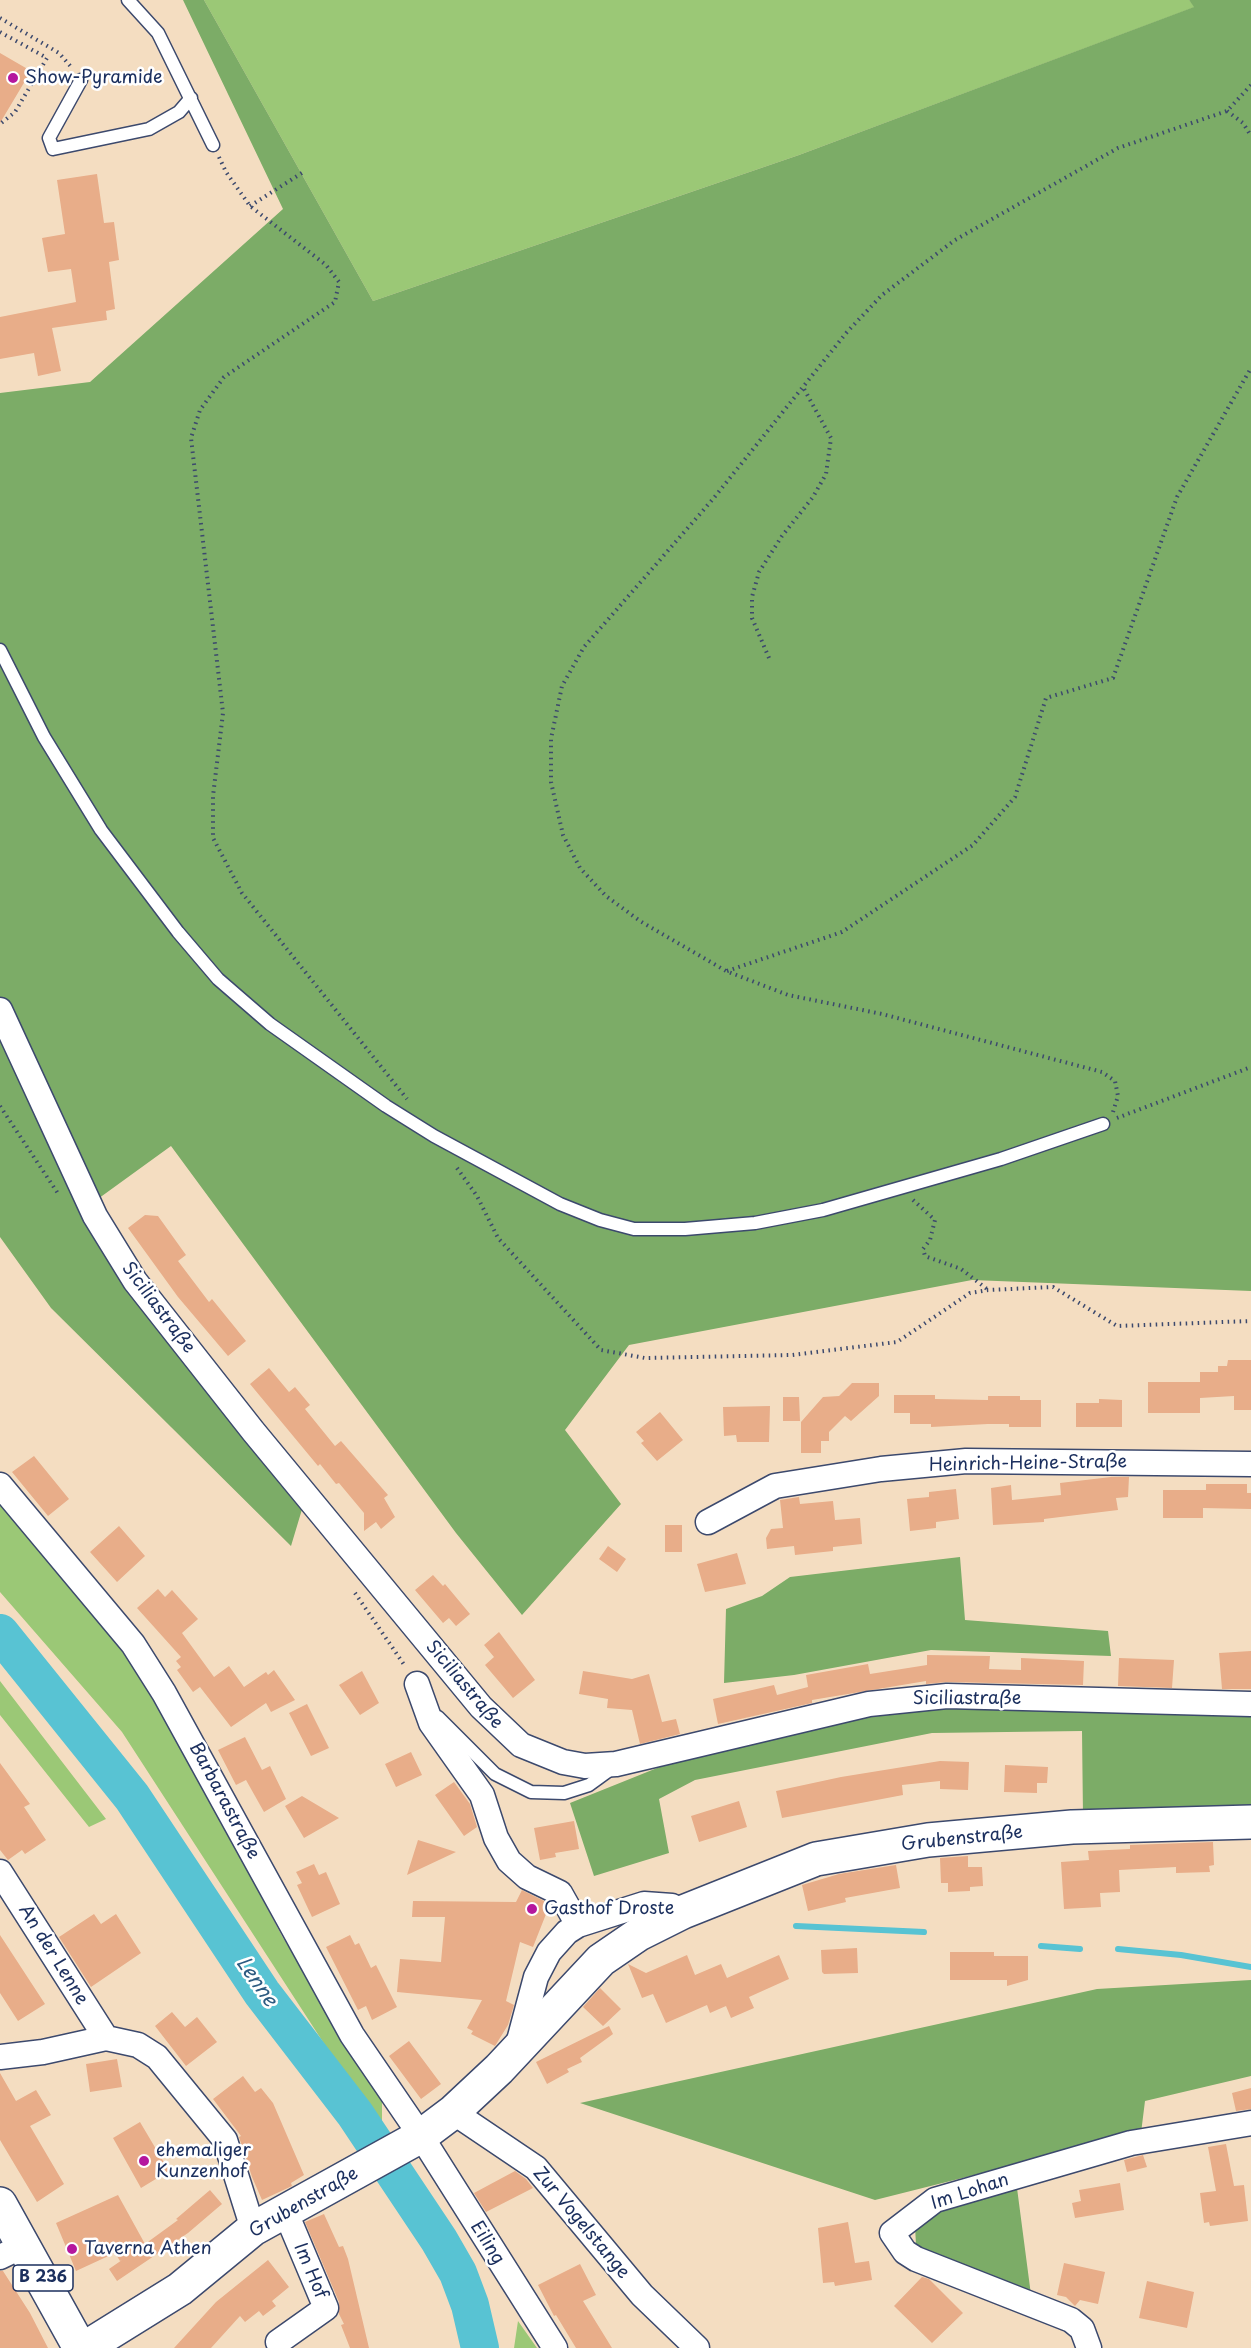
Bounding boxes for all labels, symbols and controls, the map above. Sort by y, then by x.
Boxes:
place label: Show-Pyramide [25,67,163,89]
marker: Show-Pyramide [6,71,20,85]
street label: Siciliastraße [117,1258,199,1358]
street label: Heinrich-Heine-Straße [929,1451,1127,1477]
street label: Siciliastraße [421,1637,507,1733]
street label: Siciliastraße [913,1688,1021,1710]
street label: Barbarastraße [184,1739,264,1863]
street label: Grubenstraße [900,1822,1024,1856]
place label: Gasthof Droste [544,1898,674,1920]
street label: An der Lenne [14,1901,92,2009]
marker: Gasthof Droste [525,1902,539,1916]
water label: Lenne [230,1952,282,2012]
place label: ehemaliger Kunzenhof [156,2140,251,2182]
marker: ehemaliger Kunzenhof [137,2154,151,2168]
street label: Grubenstraße [246,2163,362,2243]
street label: Zur Vogelstange [528,2163,634,2283]
street label: Im Lohan [928,2169,1012,2215]
street label: Eiling [465,2217,509,2269]
place label: Taverna Athen [84,2238,212,2260]
street label: Im Hof [289,2240,331,2302]
marker: Taverna Athen [65,2242,79,2256]
road number: B 236 [13,2265,73,2291]

